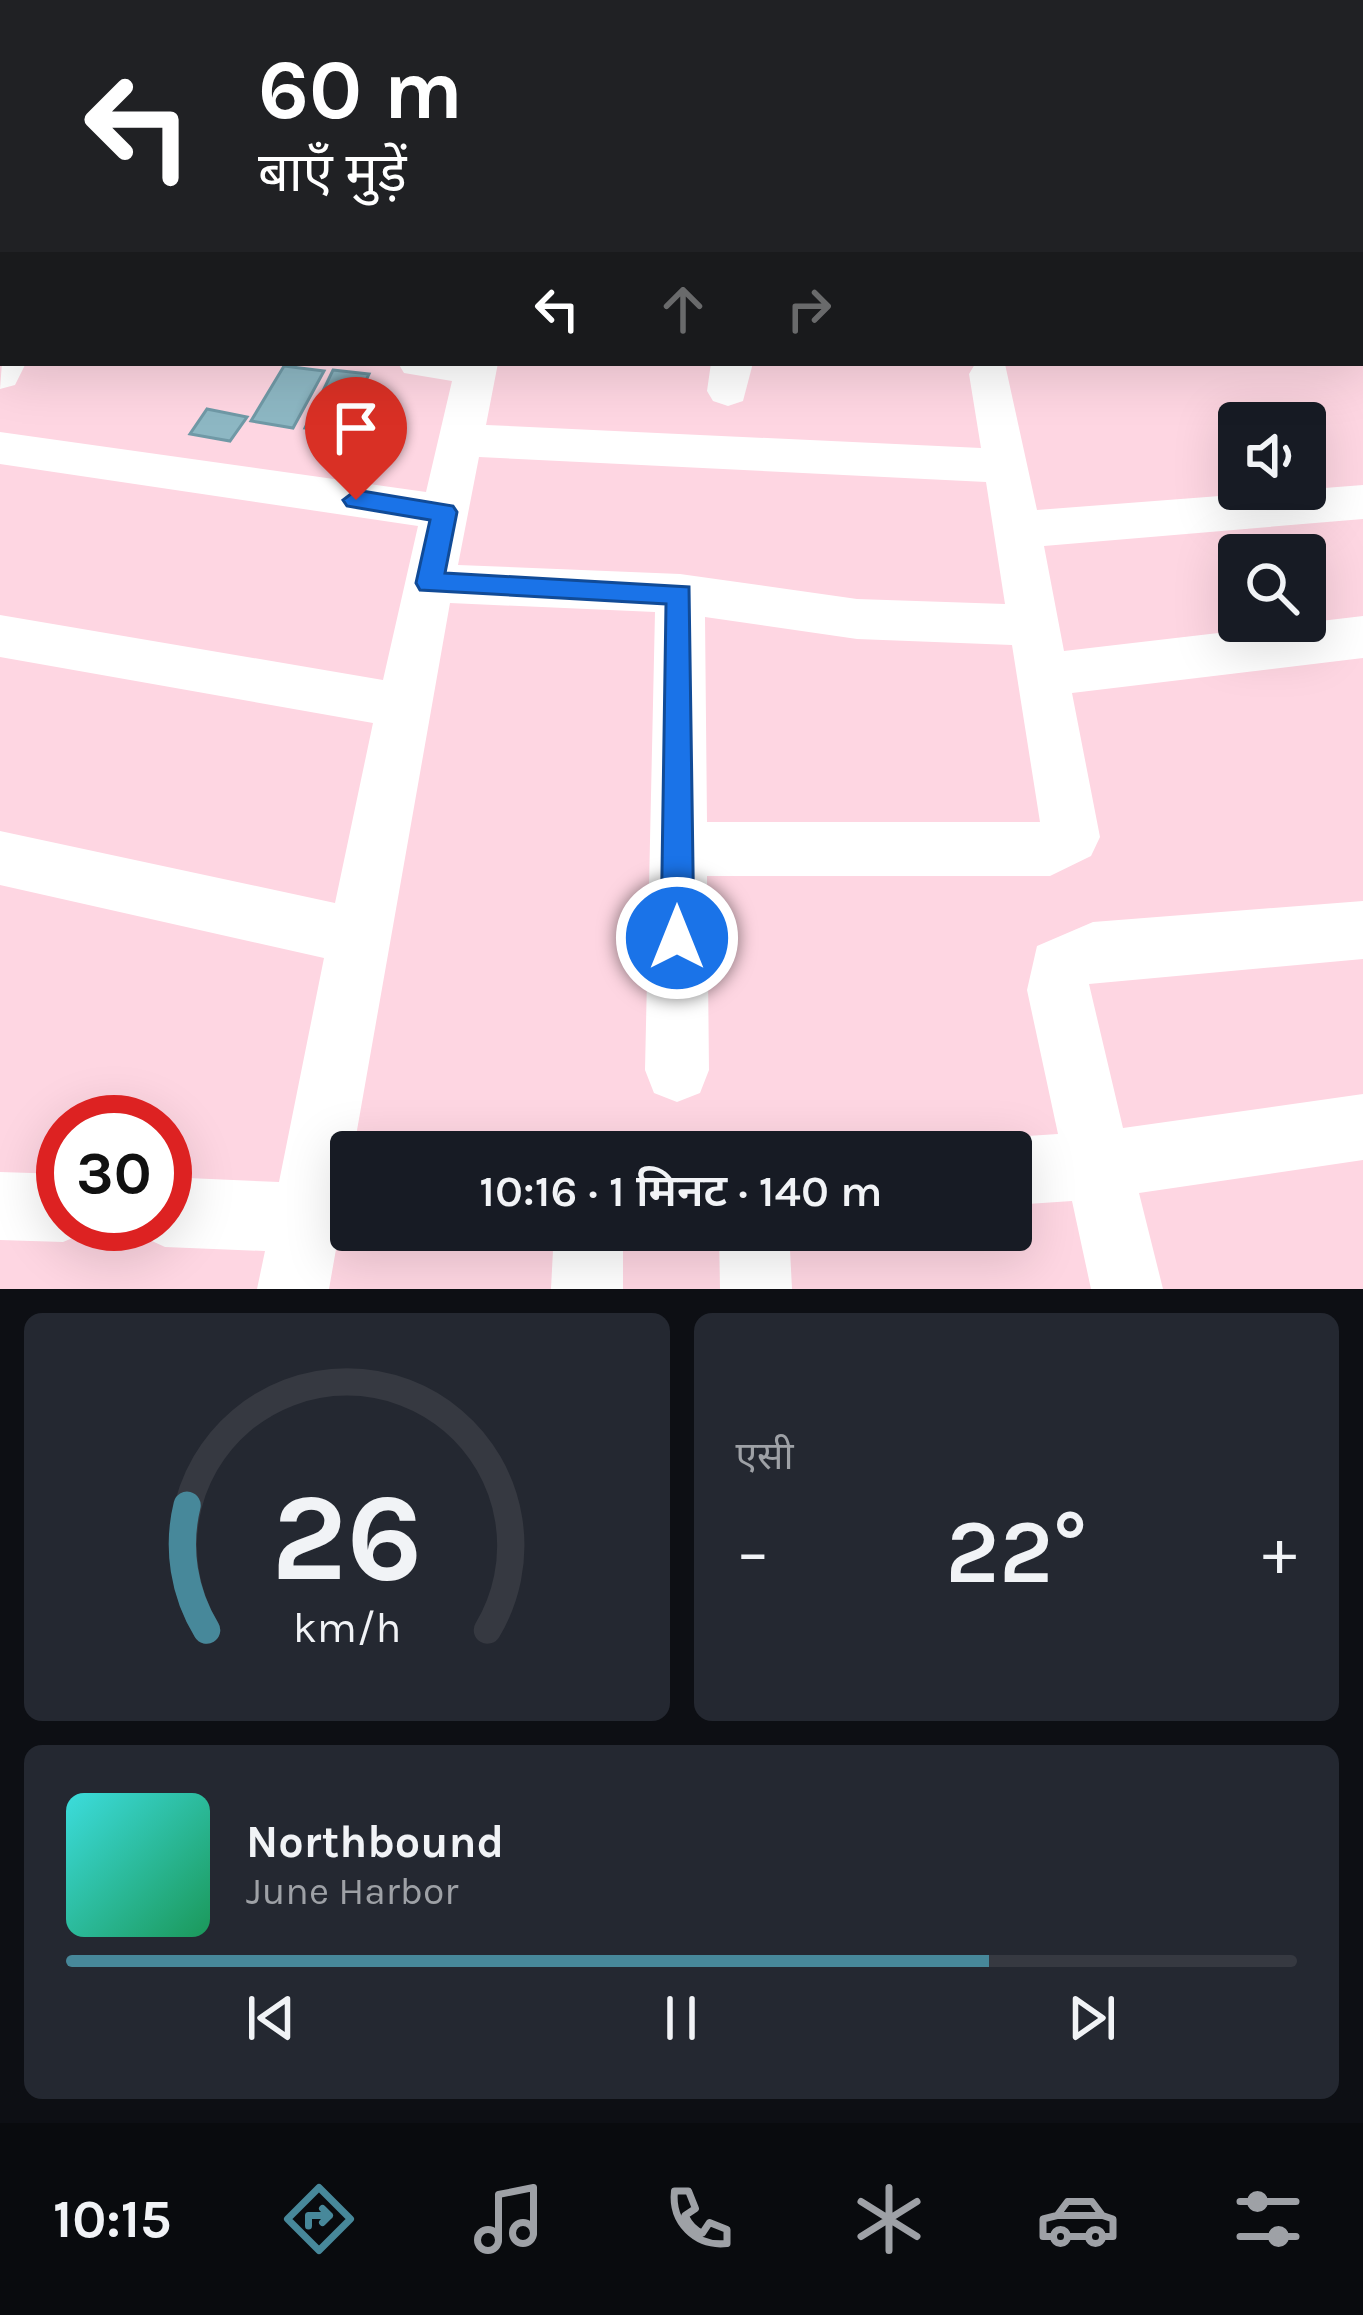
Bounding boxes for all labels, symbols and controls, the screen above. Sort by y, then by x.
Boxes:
text: 60 m [258,41,463,139]
icon: left [60,48,216,204]
text: बाएँ मुड़ें [258,141,407,205]
icon: left [524,276,590,342]
icon: ahead [650,276,716,342]
icon: right [776,276,842,342]
pin [305,377,407,500]
icon: arrive [323,395,389,461]
map controls [1218,402,1326,642]
button: sound [1218,402,1326,510]
button: search [1218,534,1326,642]
position arrow [614,875,740,1001]
speed limit sign: 30 [36,1095,192,1251]
text: 10:16 · 1 मिनट · 140 m [479,1165,883,1217]
text: एसी [736,1433,794,1479]
text: 26 [271,1465,422,1610]
text: 22° [946,1499,1087,1605]
text: − [736,1513,770,1591]
text: + [1262,1513,1297,1591]
text: km/h [292,1603,401,1653]
text: Northbound [246,1816,504,1868]
text: June Harbor [246,1868,458,1914]
icon: previous [238,1985,304,2051]
icon: pause [648,1985,714,2051]
icon: next [1059,1985,1125,2051]
icon: directions [277,2177,361,2261]
icon: music [467,2177,551,2261]
icon: phone [657,2177,741,2261]
icon: climate [847,2177,931,2261]
icon: car [1036,2177,1120,2261]
icon: filters [1226,2177,1310,2261]
text: 10:15 [53,2187,172,2251]

